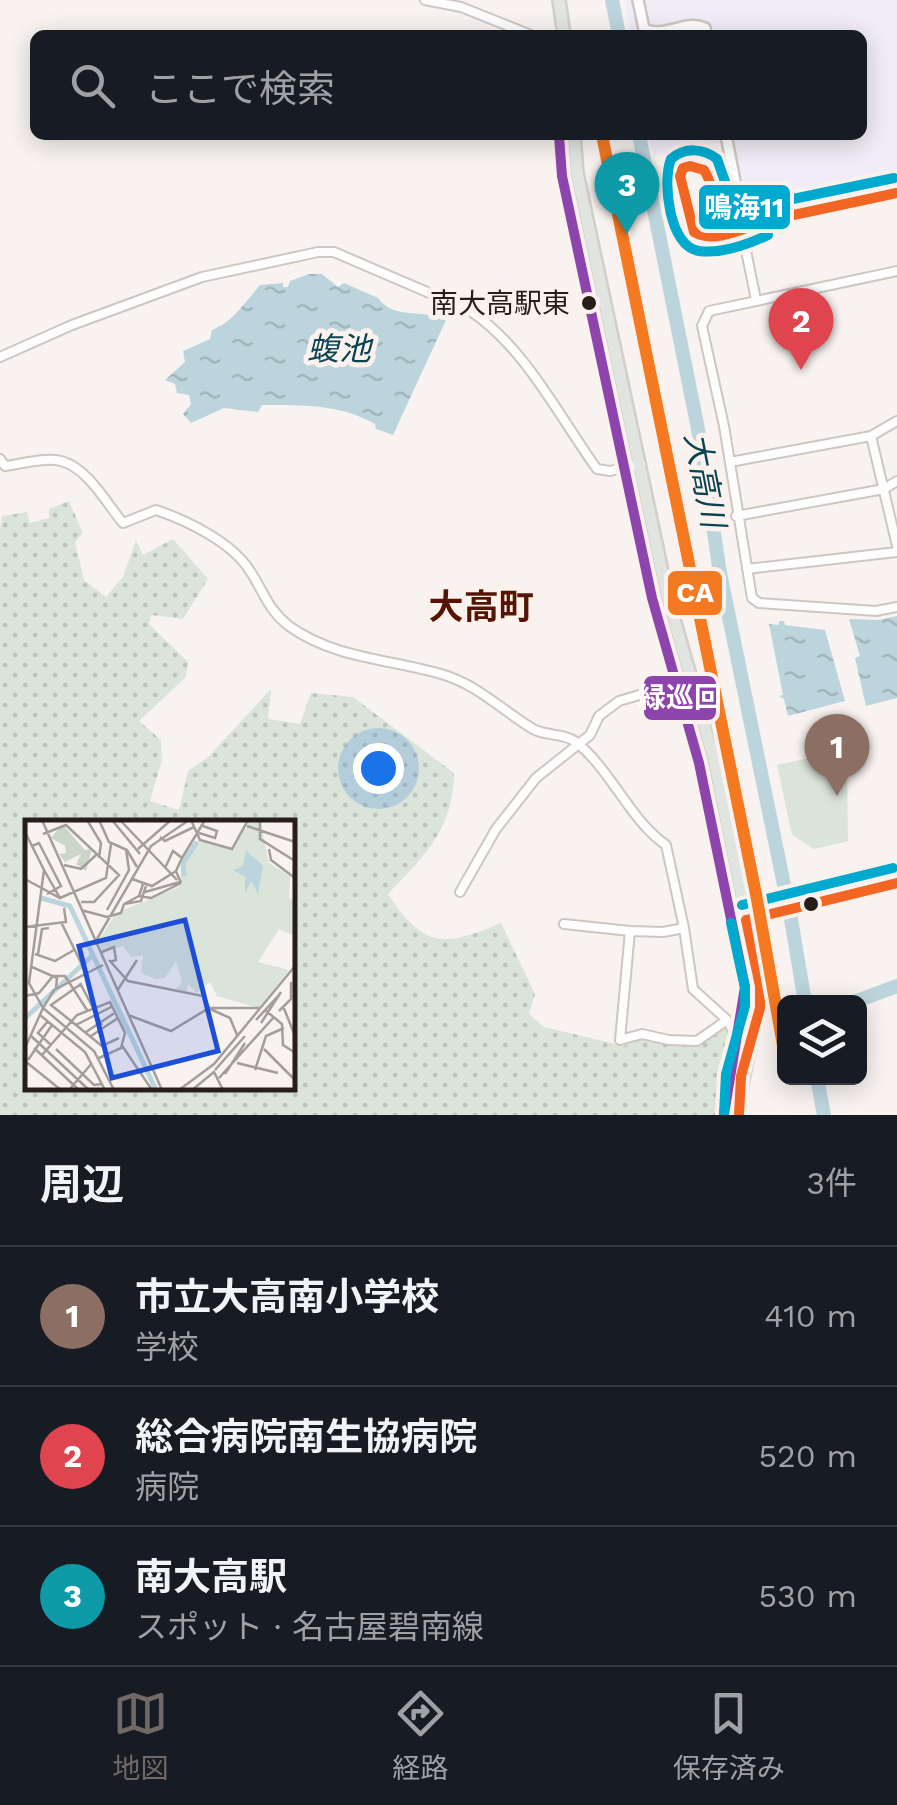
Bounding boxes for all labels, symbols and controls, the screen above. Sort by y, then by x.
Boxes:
search box [30,30,867,140]
icon: search [65,58,120,113]
text: ここで検索 [145,67,335,111]
pin: 3 [594,152,660,234]
line badge: 鳴海11 [697,183,792,231]
text: 鳴海11 [704,191,784,224]
place label: 南大高駅東 [430,287,570,320]
pin: 2 [768,288,834,370]
marker: 南大高駅東 [579,293,599,313]
water label: 蝮池 [307,330,374,368]
water label: 大高川 [677,429,733,534]
line badge: CA [666,569,724,617]
text: CA [676,576,714,609]
district label: 大高町 [428,586,534,628]
line badge: 緑巡回 [642,674,718,722]
text: 緑巡回 [638,681,722,714]
pin: 1 [804,714,870,796]
your location [353,743,404,794]
inset map [25,820,295,1090]
unlabelled marker [801,894,821,914]
map controls [777,995,867,1085]
button: layers [777,995,867,1085]
text: 周辺 [40,1160,124,1209]
text: 3件 [806,1164,857,1202]
text: 市立大高南小学校 [135,1275,439,1319]
text: 1 [66,1297,79,1335]
text: 410 m [764,1297,857,1335]
text: 学校 [135,1328,199,1366]
text: 総合病院南生協病院 [135,1415,477,1459]
text: 2 [63,1437,82,1475]
text: 520 m [758,1437,857,1475]
text: 病院 [135,1468,199,1506]
text: 南大高駅 [135,1555,287,1599]
text: 3 [63,1577,82,1615]
text: 530 m [758,1577,857,1615]
text: スポット · 名古屋碧南線 [135,1608,484,1646]
tab: 地図 [112,1686,168,1786]
tab: 経路 [392,1686,449,1786]
tab: 保存済み [673,1686,785,1786]

